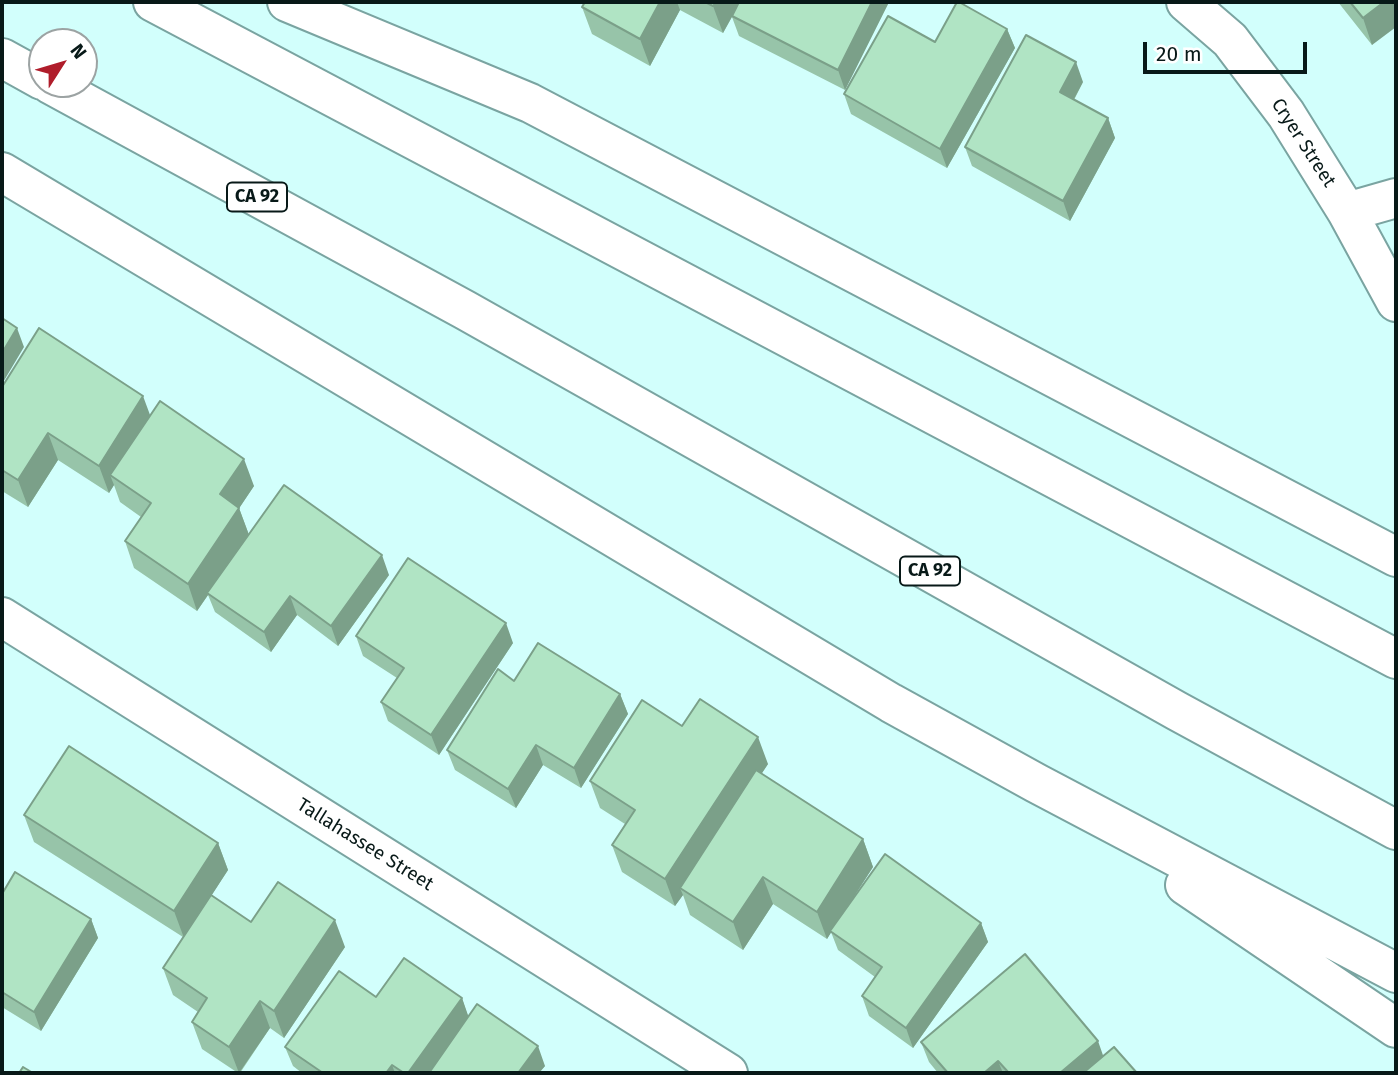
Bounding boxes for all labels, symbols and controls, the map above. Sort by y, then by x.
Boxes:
north arrow [28,28,98,98]
scale bar [1146,28,1310,72]
text: N [66,39,92,63]
text: 20 m [1156,41,1202,67]
street label: Cryer Street [1266,94,1340,192]
road number: CA 92 [227,182,287,212]
road number: CA 92 [900,556,960,586]
street label: Tallahassee Street [293,794,437,896]

